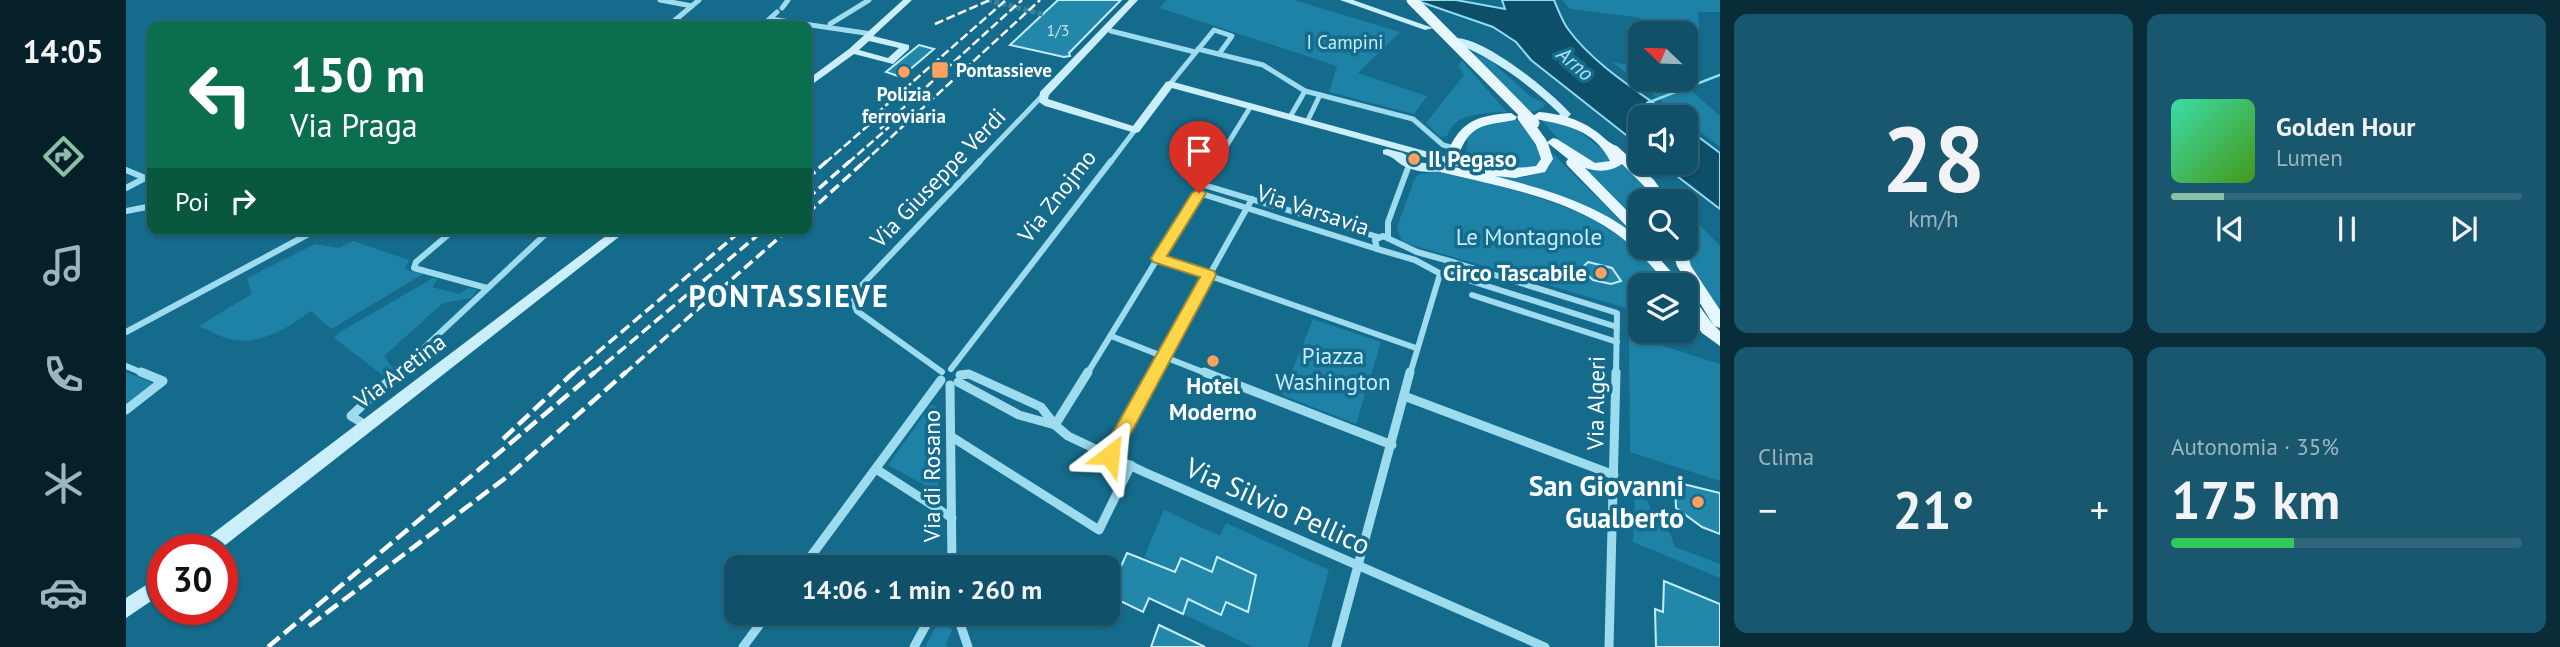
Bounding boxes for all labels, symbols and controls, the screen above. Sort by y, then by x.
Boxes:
house number: 1/3 [1046,20,1070,40]
north arrow [1628,21,1698,91]
map controls [1628,21,1698,343]
text: 14:05 [22,30,104,72]
park label: I Campini [1307,30,1383,54]
water label: Arno [1551,40,1599,87]
text: 150 m [290,42,425,106]
icon: left [175,49,266,140]
place label: Pontassieve [956,58,1052,82]
marker: Pontassieve [930,60,950,80]
marker: Polizia ferroviaria [896,64,912,80]
place label: Polizia ferroviaria [862,82,946,128]
text: 28 [1882,99,1985,217]
street label: Via Giuseppe Verdi [863,102,1011,254]
text: Via Praga [290,104,418,146]
button: sound [1628,105,1698,175]
text: Golden Hour [2276,110,2415,143]
pin [1169,121,1229,193]
icon: directions [39,132,88,181]
icon: arrive [1180,132,1218,170]
street label: Via Znojmo [1011,143,1102,249]
text: Lumen [2276,143,2343,172]
place label: Il Pegaso [1428,144,1517,173]
marker: Il Pegaso [1406,151,1422,167]
street label: Via Varsavia [1252,177,1373,241]
icon: right [224,182,262,220]
text: Poi [175,185,210,218]
button: search [1628,189,1698,259]
text: km/h [1908,204,1959,233]
icon: previous [2211,210,2249,248]
icon: pause [2328,210,2366,248]
icon: next [2445,210,2483,248]
park label: Le Montagnole [1456,222,1602,251]
icon: music [39,241,88,290]
place label: Circo Tascabile [1443,258,1587,287]
marker: Circo Tascabile [1593,265,1609,281]
button: layers [1628,273,1698,343]
district label: PONTASSIEVE [688,276,890,315]
street label: Via Aretina [347,327,451,415]
park label: Piazza Washington [1275,341,1391,396]
icon: phone [39,350,88,399]
marker: Hotel Moderno [1205,353,1221,369]
street label: Via Algeri [1580,356,1611,451]
place label: Hotel Moderno [1169,371,1257,426]
street label: Via di Rosano [917,410,946,543]
position arrow [1073,418,1147,492]
text: Autonomia · 35% [2171,432,2339,461]
text: Clima [1758,442,1814,471]
street label: Via Silvio Pellico [1179,448,1376,563]
icon: climate [39,459,88,508]
text: 175 km [2171,466,2340,533]
place label: San Giovanni Gualberto [1529,467,1684,536]
text: 21° [1893,476,1974,543]
text: − [1758,485,1777,534]
text: + [2090,485,2109,534]
marker: San Giovanni Gualberto [1690,494,1706,510]
speed limit sign: 30 [147,534,238,625]
icon: car [39,568,88,617]
text: 14:06 · 1 min · 260 m [802,573,1042,606]

